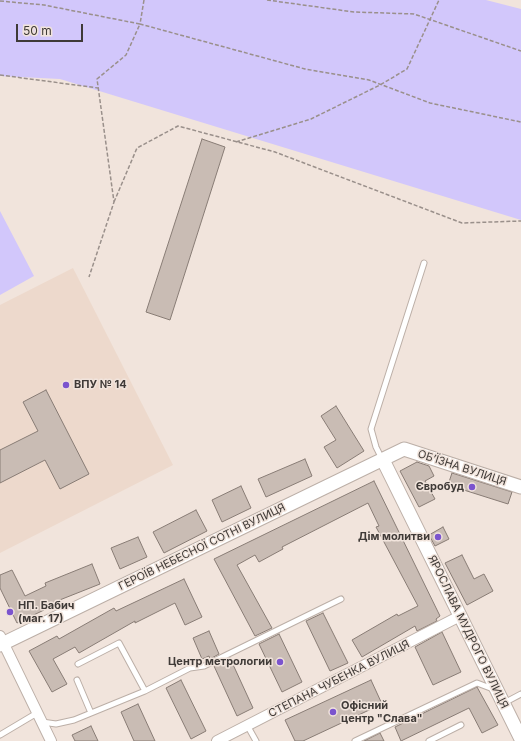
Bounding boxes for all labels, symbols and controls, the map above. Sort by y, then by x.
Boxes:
scale bar [18,16,85,42]
text: 50 m [23,23,52,38]
place label: ВПУ № 14 [74,378,127,392]
marker: ВПУ № 14 [61,380,71,390]
street label: ОБ’ЇЗНА ВУЛИЦЯ [416,447,508,489]
place label: Євробуд [416,480,464,494]
marker: Євробуд [467,482,477,492]
street label: ГЕРОЇВ НЕБЕСНОЇ СОТНІ ВУЛИЦЯ [116,501,288,593]
place label: Дім молитви [358,530,430,544]
marker: Дім молитви [433,532,443,542]
street label: ЯРОСЛАВА МУДРОГО ВУЛИЦЯ [425,553,511,711]
place label: НП. Бабич (маг. 17) [18,599,74,625]
marker: НП. Бабич (маг. 17) [5,607,15,617]
street label: СТЕПАНА ЧУБЕНКА ВУЛИЦЯ [266,638,412,720]
place label: Центр метрологии [168,655,272,669]
marker: Центр метрологии [275,657,285,667]
place label: Офісний центр "Слава" [341,699,423,725]
marker: Офісний центр "Слава" [328,707,338,717]

